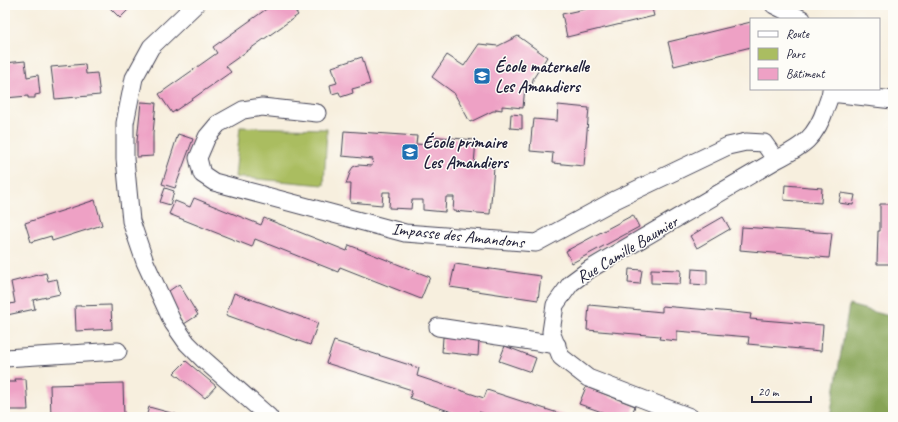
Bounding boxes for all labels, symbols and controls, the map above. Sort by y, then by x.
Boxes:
legend [750,18,880,90]
text: Route [786,26,810,42]
text: Parc [786,46,806,62]
place label: École maternelle Les Amandiers [495,56,590,97]
school or university icon: École maternelle Les Amandiers [472,66,492,86]
text: Bâtiment [786,66,825,82]
place label: École primaire Les Amandiers [423,132,510,173]
school or university icon: École primaire Les Amandiers [400,142,420,162]
street label: Rue Camille Baumier [573,210,683,288]
street label: Impasse des Amandons [391,218,526,253]
scale bar [752,378,811,404]
text: 20 m [758,384,780,400]

